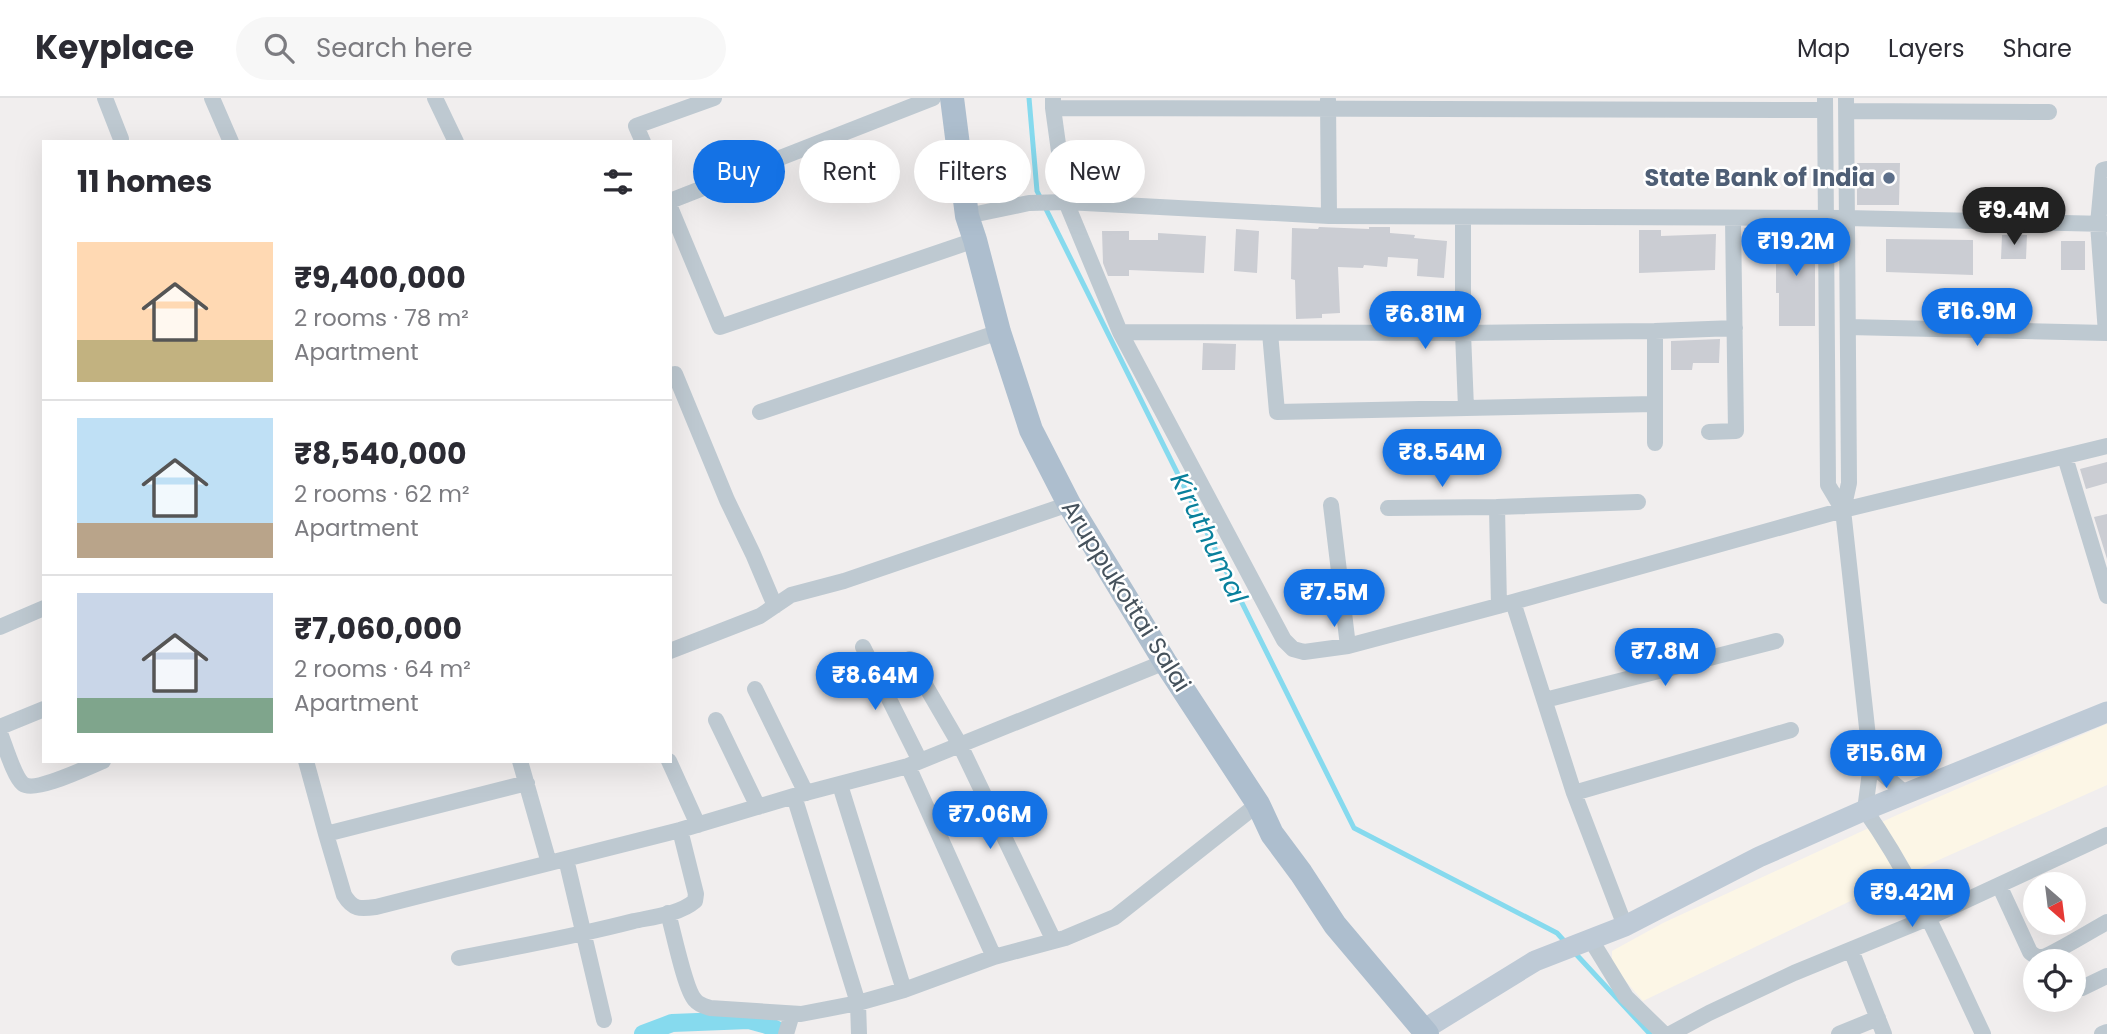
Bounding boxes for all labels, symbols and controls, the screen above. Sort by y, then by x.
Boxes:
search box [236,17,726,80]
text: Keyplace [35,24,194,71]
icon: search [260,29,298,67]
text: Search here [316,30,473,66]
text: Map [1797,32,1850,65]
text: Layers [1888,32,1964,65]
text: Share [2002,32,2072,65]
chip: Buy [693,140,785,203]
chip: Rent [799,140,900,203]
chip: Filters [914,140,1031,203]
chip: New [1045,140,1145,203]
text: 11 homes [77,160,212,203]
place label: State Bank of India [1644,161,1875,194]
icon: filters [599,163,637,201]
marker: State Bank of India [1881,170,1897,186]
pin: ₹9.4M [1965,188,2063,247]
text: ₹9.4M [1978,194,2050,226]
pin: ₹19.2M [1739,218,1853,278]
text: ₹19.2M [1757,225,1835,257]
text: ₹9,400,000 [294,256,466,299]
icon: home [133,270,217,354]
pin: ₹16.9M [1920,288,2034,348]
pin: ₹6.81M [1368,292,1482,351]
text: ₹16.9M [1938,295,2016,327]
text: ₹6.81M [1385,298,1465,330]
text: 2 rooms · 78 m² [294,302,469,334]
text: Apartment [294,336,419,368]
pin: ₹8.54M [1385,430,1499,489]
text: ₹8,540,000 [294,432,467,475]
text: ₹8.54M [1399,436,1485,468]
icon: home [133,446,217,530]
water label: Kiruthumal [1162,466,1257,610]
text: 2 rooms · 62 m² [294,478,470,510]
street label: Aruppukottai Salai [1054,494,1199,698]
text: Apartment [294,512,419,544]
pin: ₹7.5M [1285,570,1383,629]
text: ₹7.5M [1300,576,1368,608]
text: ₹7,060,000 [294,607,462,650]
icon: home [133,621,217,705]
pin: ₹7.8M [1616,628,1714,688]
text: ₹7.8M [1631,635,1699,667]
pin: ₹8.64M [818,652,932,712]
text: 2 rooms · 64 m² [294,653,471,685]
text: ₹8.64M [832,659,918,691]
text: Apartment [294,687,419,719]
pin: ₹15.6M [1829,730,1943,790]
text: ₹15.6M [1846,737,1926,769]
pin: ₹7.06M [933,792,1047,851]
text: ₹7.06M [948,798,1032,830]
pin: ₹9.42M [1855,870,1969,929]
north arrow [2023,872,2086,934]
map controls [2023,872,2086,1012]
text: ₹9.42M [1870,876,1954,908]
button: locate [2023,949,2086,1012]

